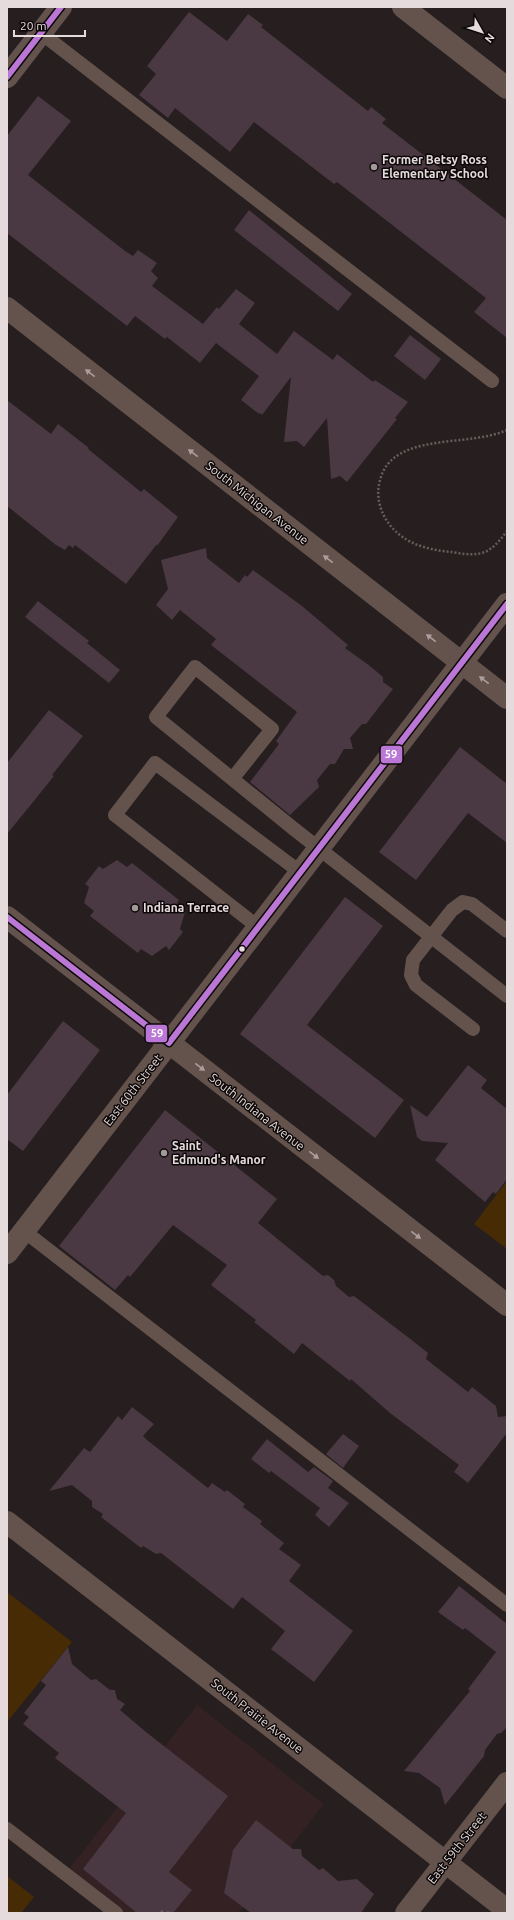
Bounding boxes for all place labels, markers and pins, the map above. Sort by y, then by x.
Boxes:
place label: Former Betsy Ross Elementary School [382,153,488,180]
marker: Former Betsy Ross Elementary School [369,162,379,172]
place label: Indiana Terrace [143,901,229,914]
marker: Indiana Terrace [130,903,140,913]
unlabelled marker [237,944,247,954]
place label: Saint Edmund's Manor [172,1139,266,1166]
marker: Saint Edmund's Manor [159,1148,169,1158]

